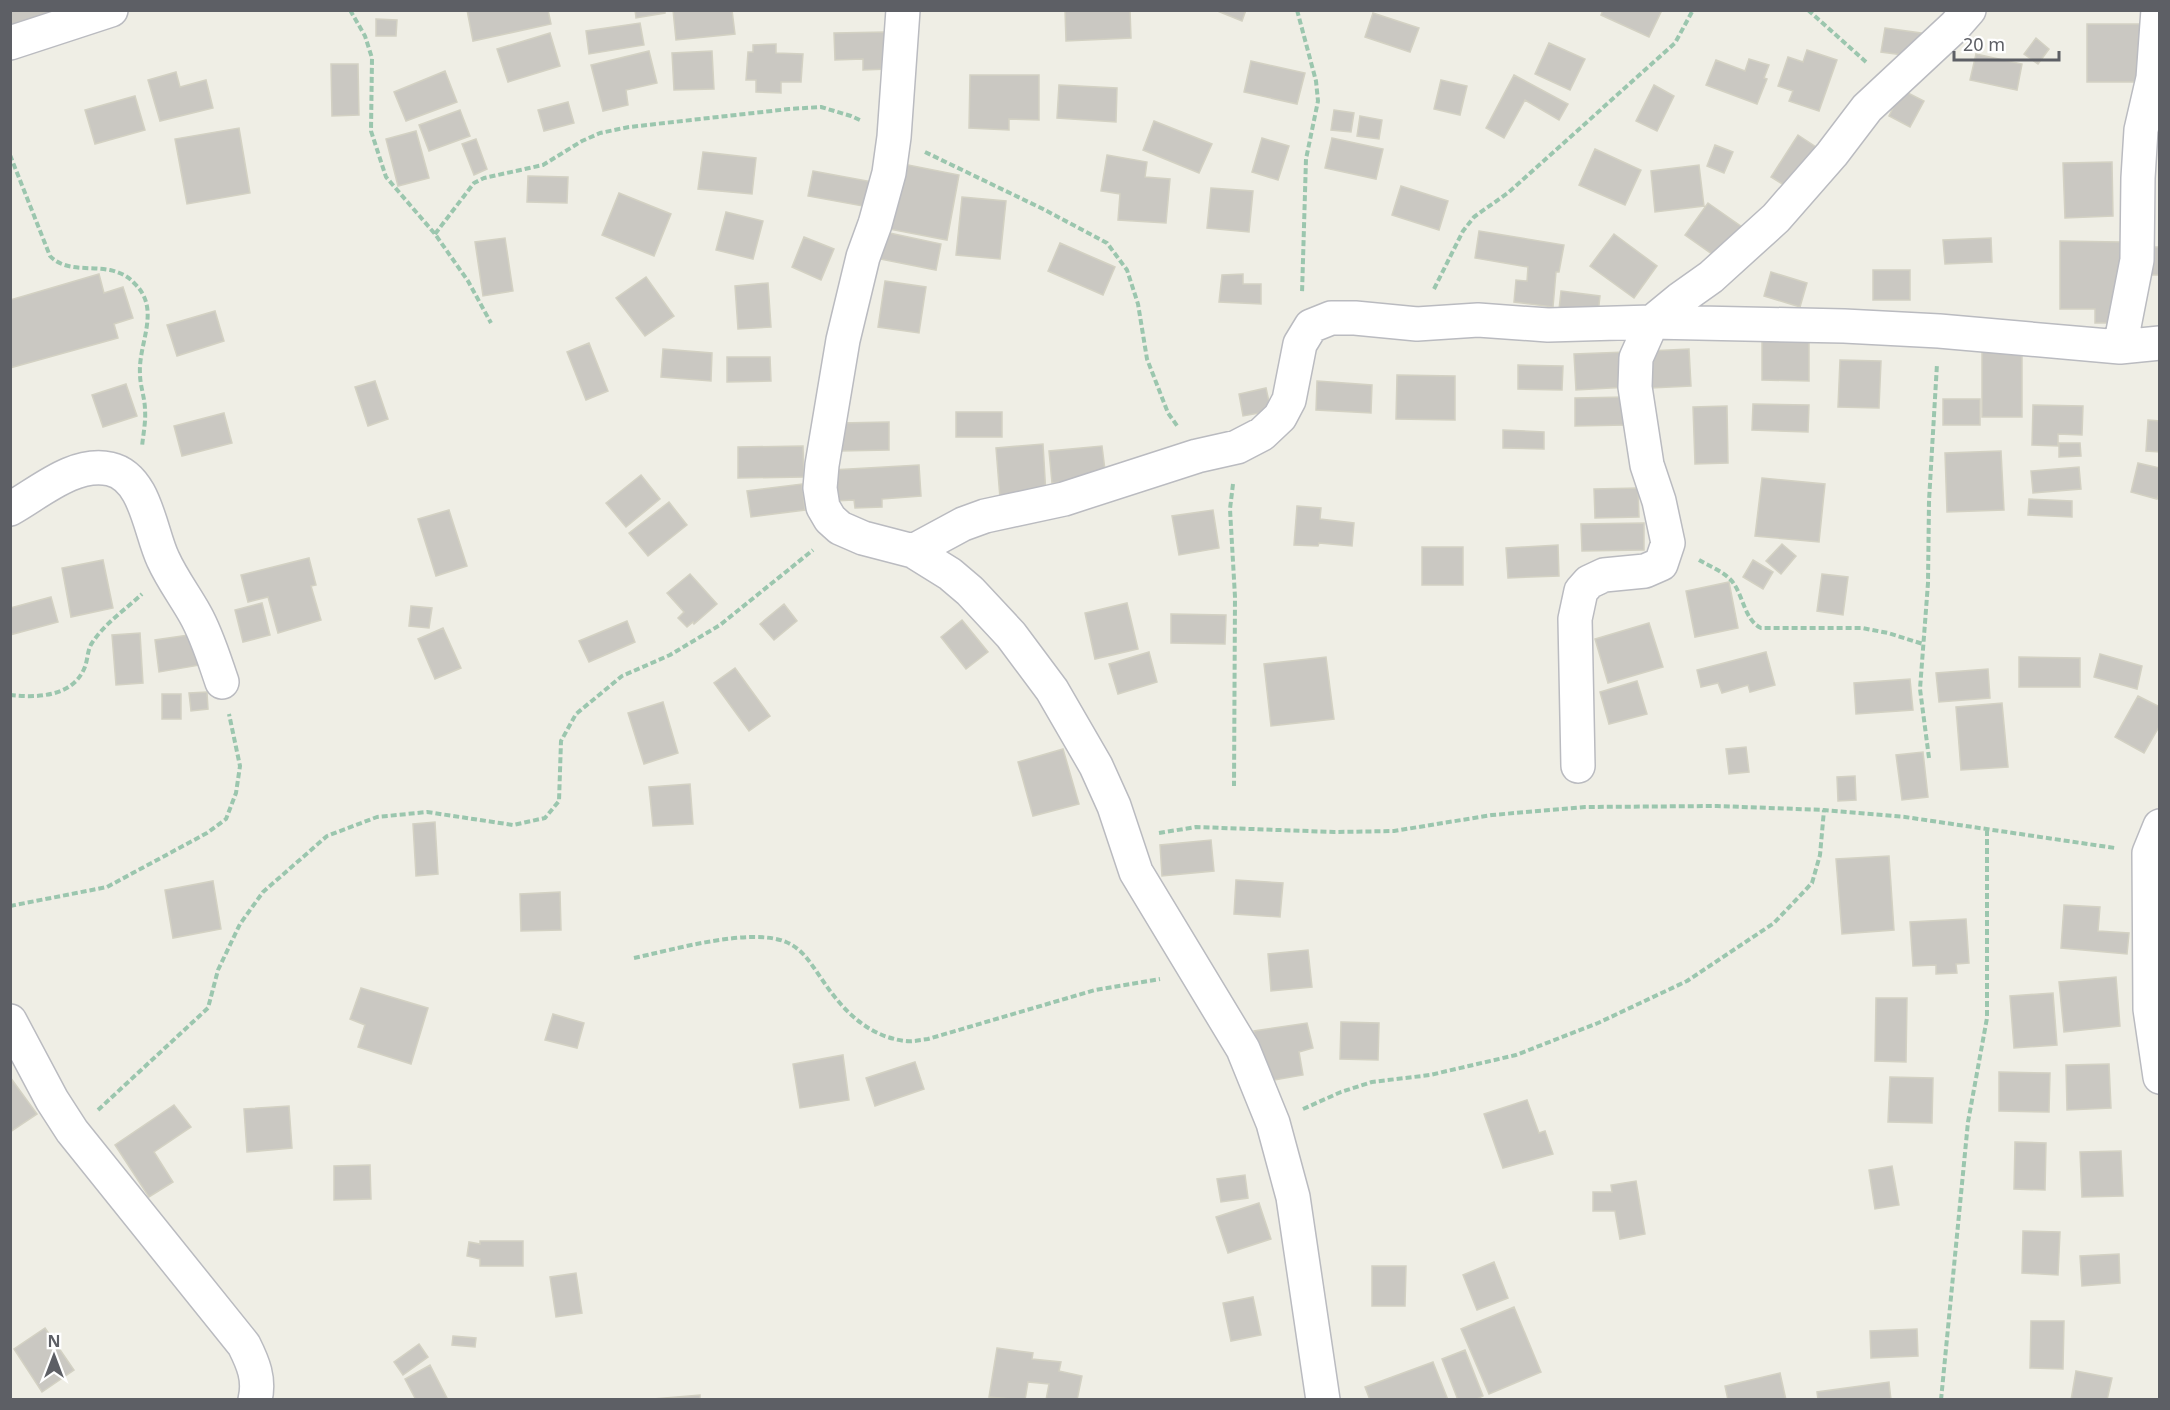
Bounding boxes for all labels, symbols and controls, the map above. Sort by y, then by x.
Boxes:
scale bar [1954,24,2059,62]
text: 20 m [1963,32,2005,56]
north arrow [24,1326,84,1386]
text: N [47,1330,61,1352]

